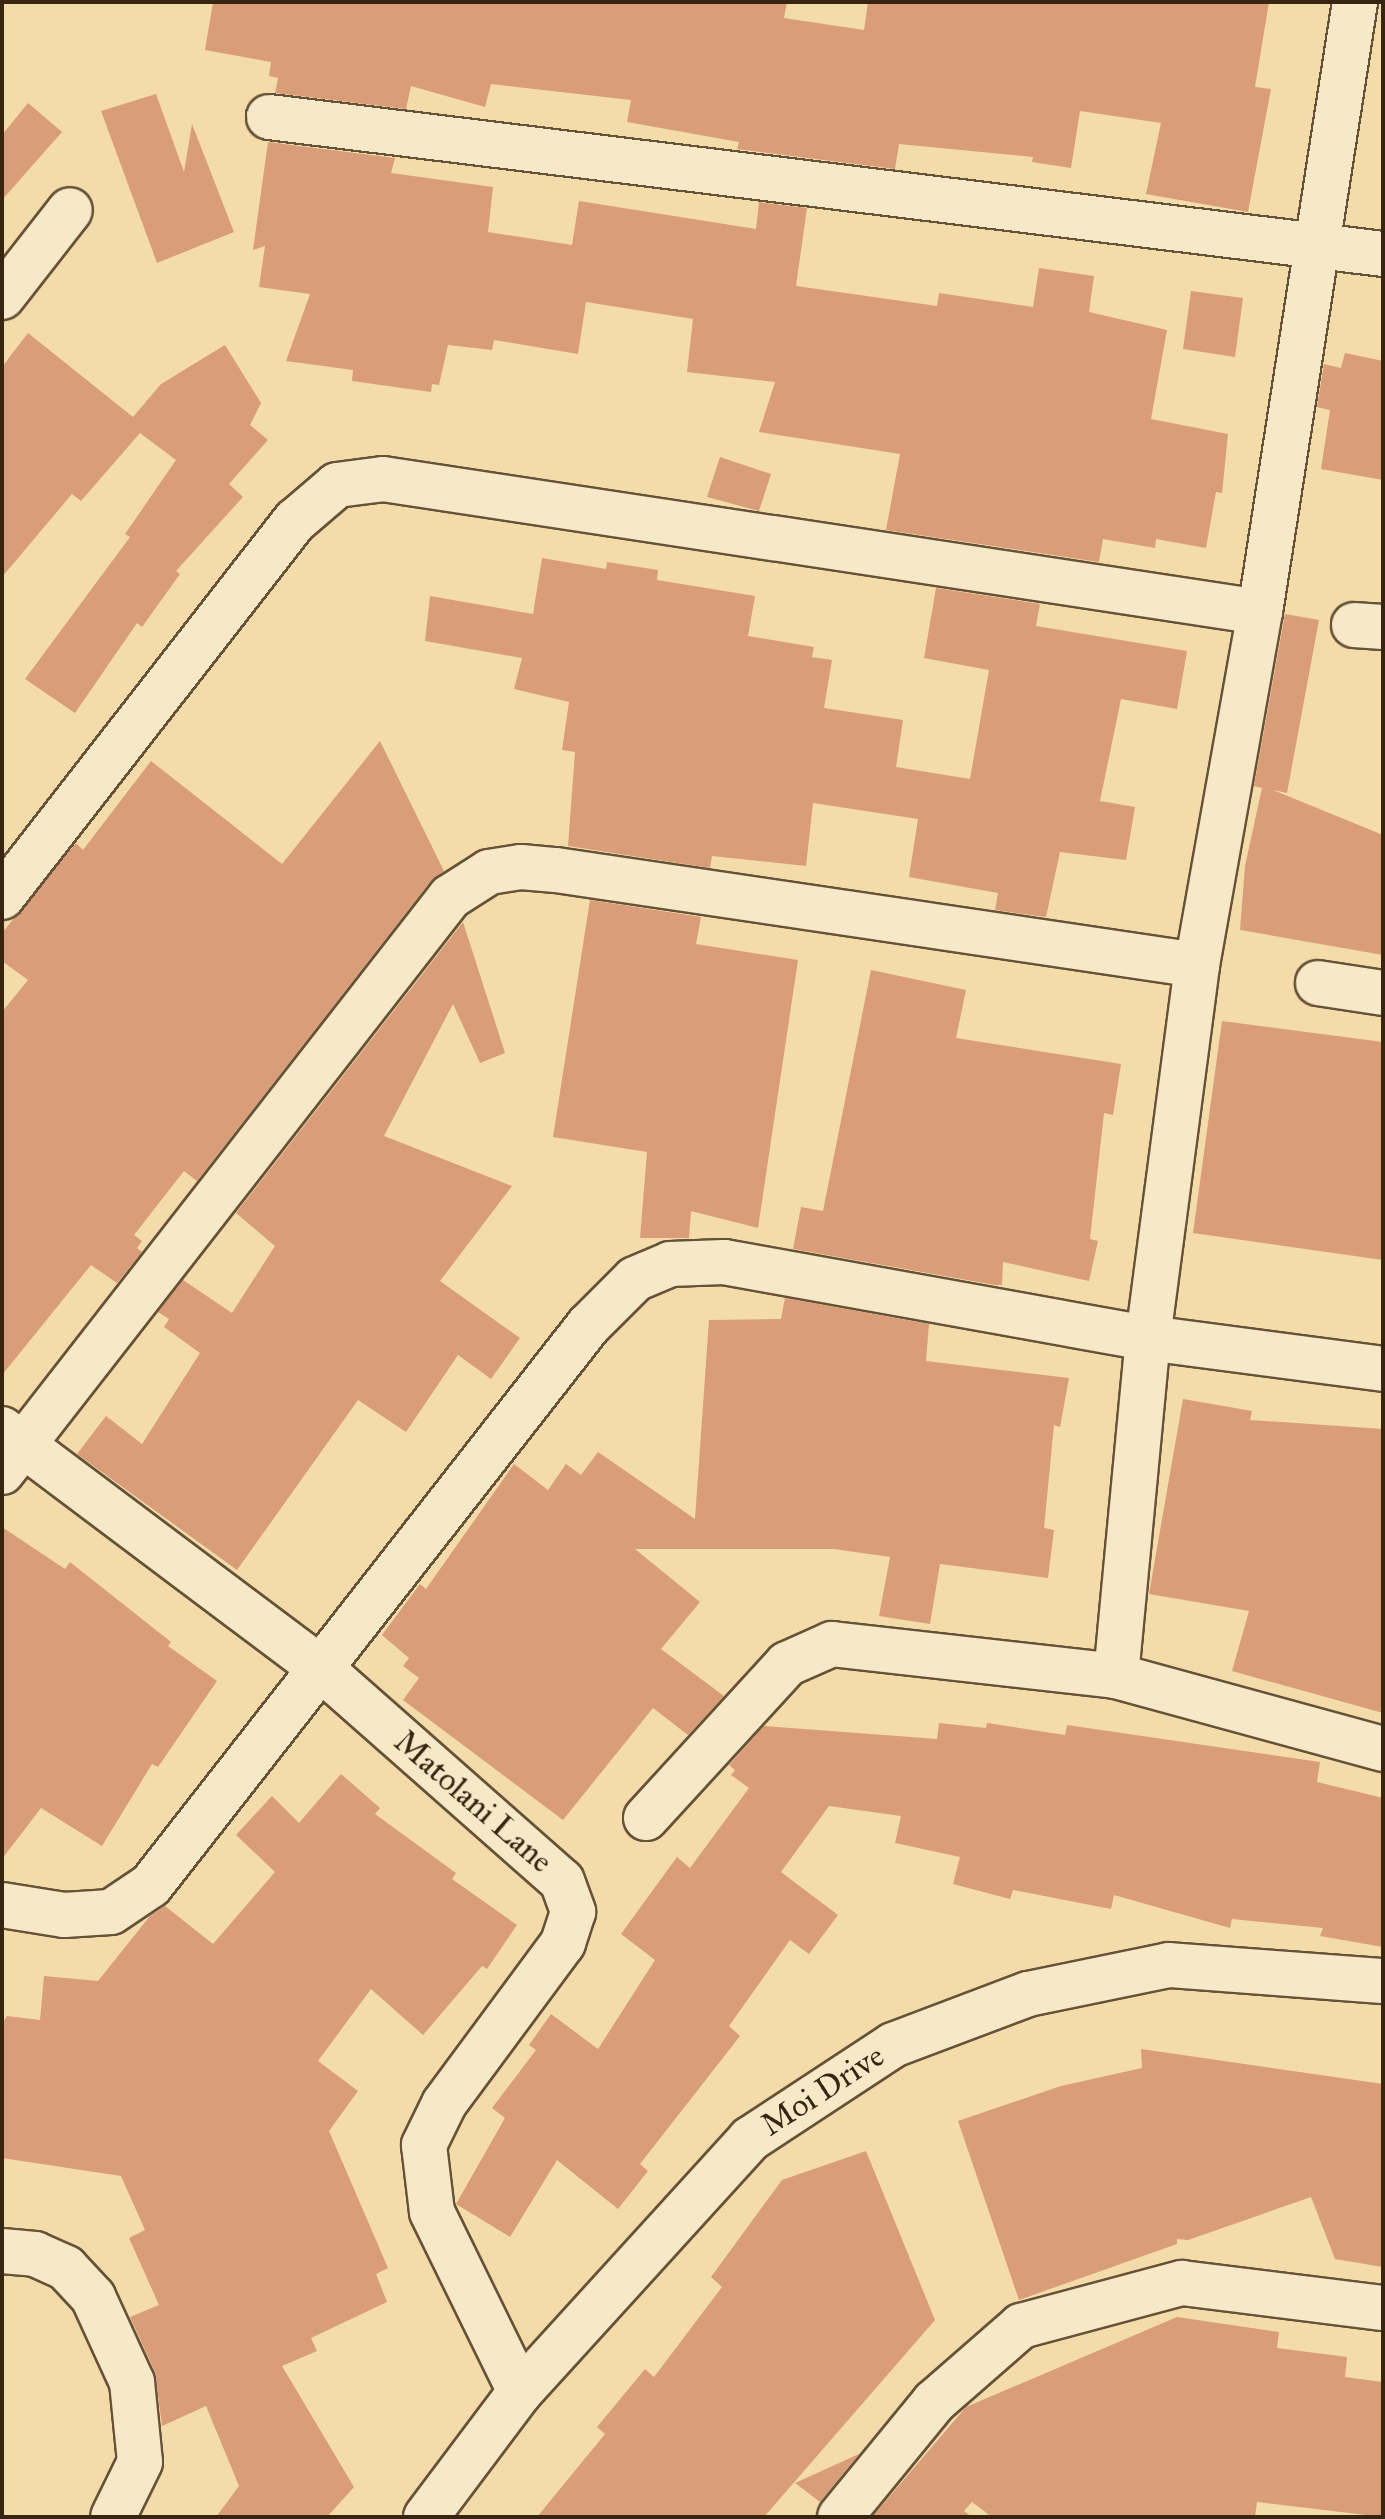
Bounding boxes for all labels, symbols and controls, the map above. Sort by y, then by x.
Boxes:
street label: Matolani Lane [386,1723,560,1881]
street label: Moi Drive [754,2037,892,2145]

